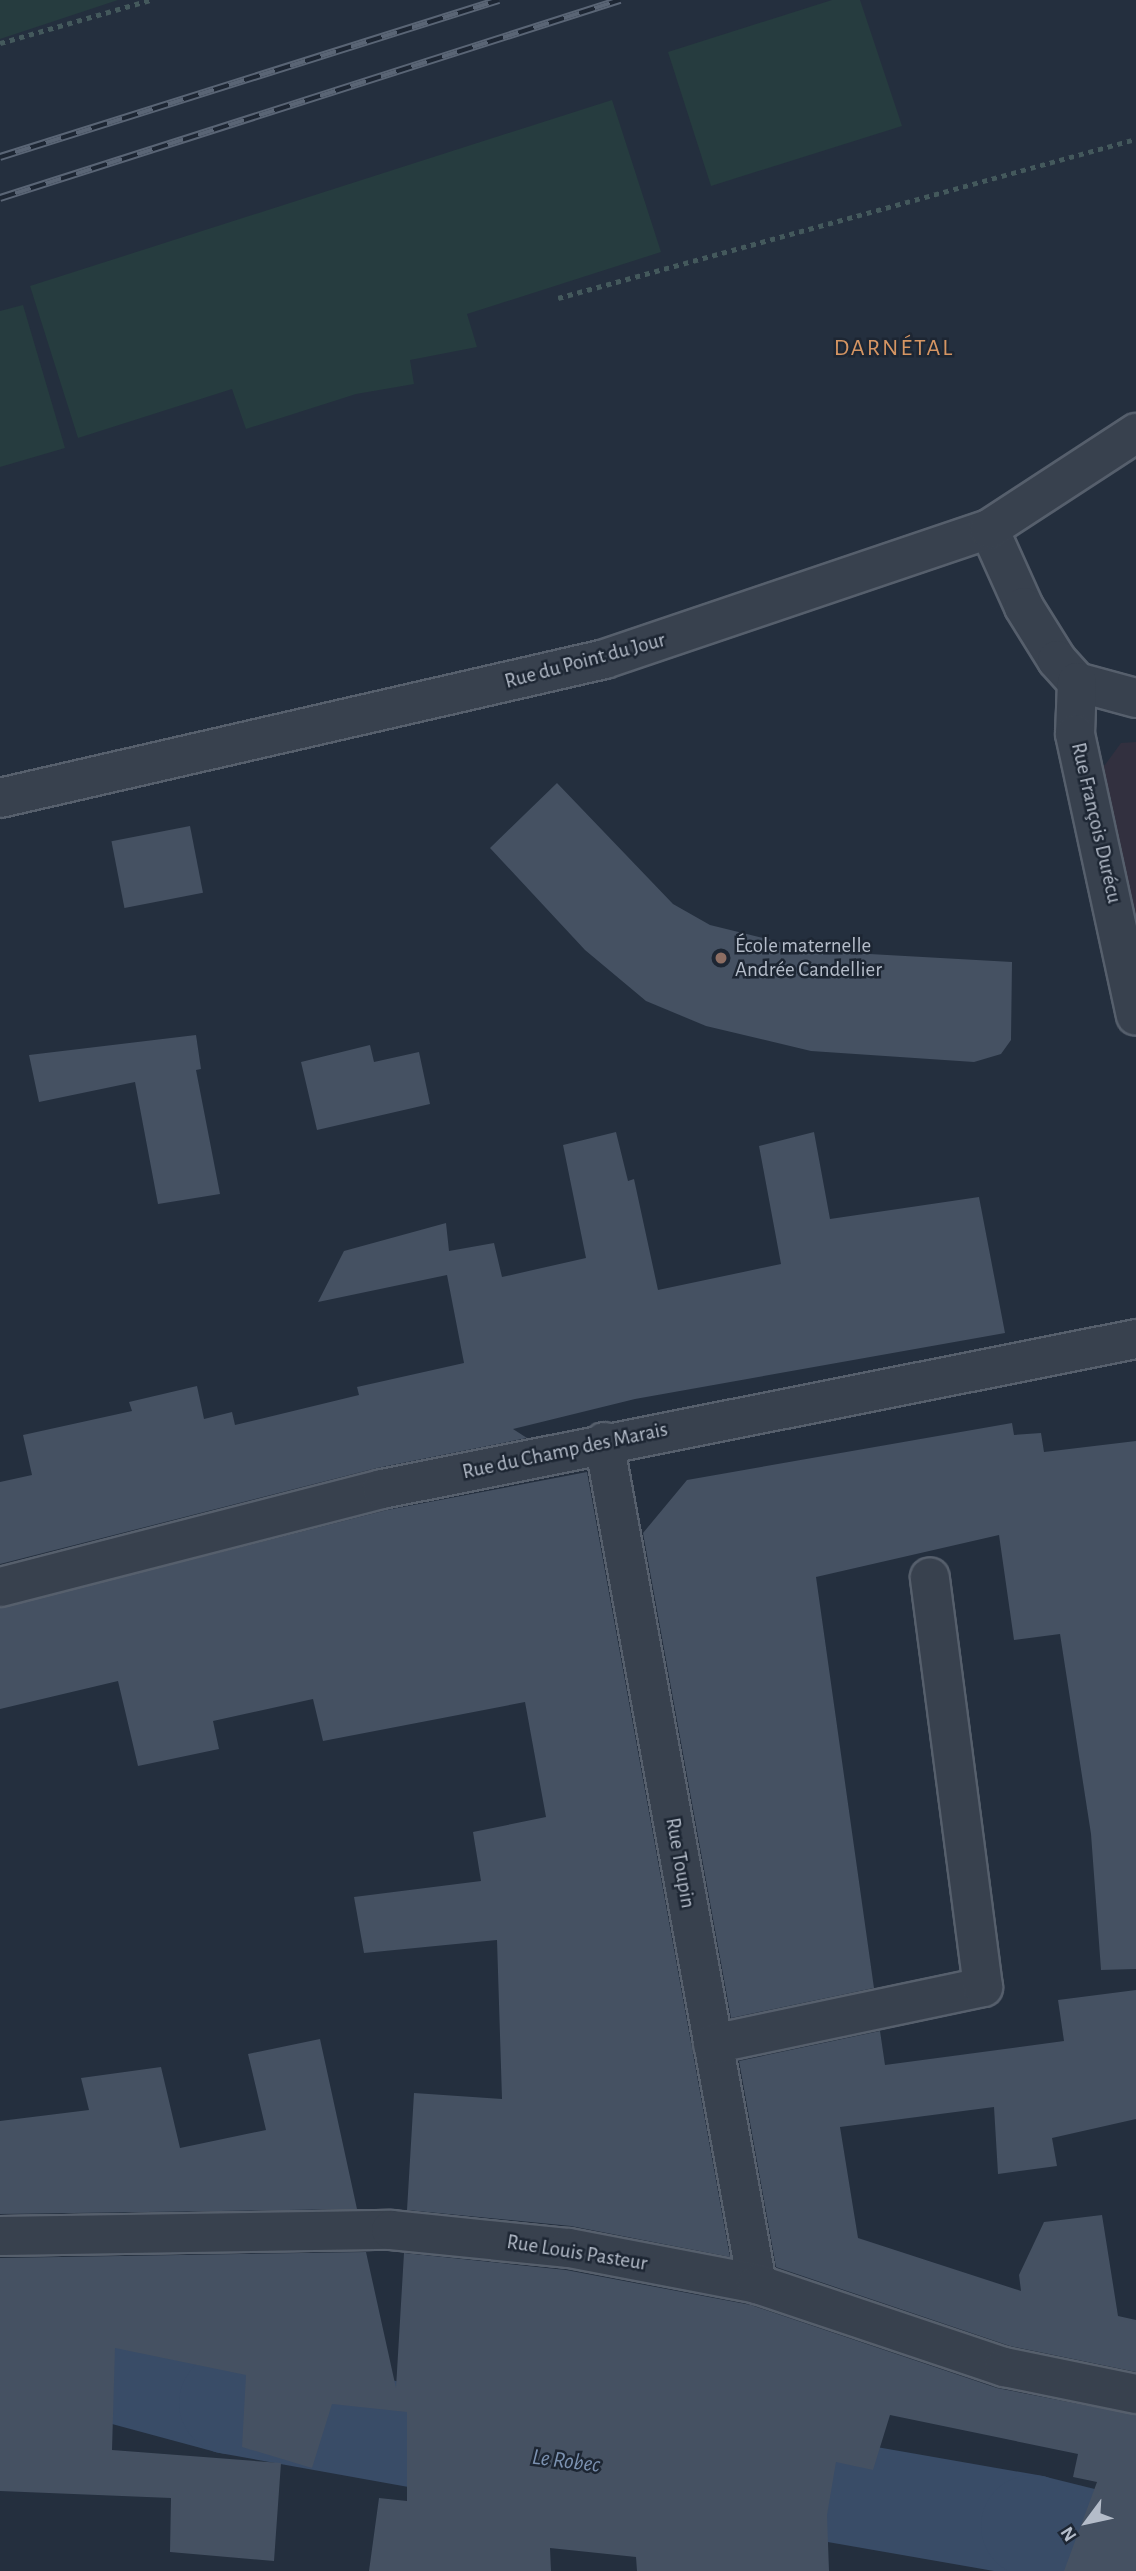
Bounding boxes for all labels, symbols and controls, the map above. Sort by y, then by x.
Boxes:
district label: DARNÉTAL [835,335,953,363]
street label: Rue du Point du Jour [502,627,668,695]
street label: Rue François Durécu [1065,740,1127,906]
place label: École maternelle Andrée Candellier [735,933,882,983]
marker: École maternelle Andrée Candellier [713,950,729,966]
street label: Rue du Champ des Marais [460,1417,670,1485]
street label: Rue Toupin [660,1816,700,1910]
street label: Rue Louis Pasteur [505,2229,649,2277]
water label: Le Robec [530,2444,602,2480]
north arrow [1052,2487,1122,2557]
text: N [1057,2523,1081,2544]

